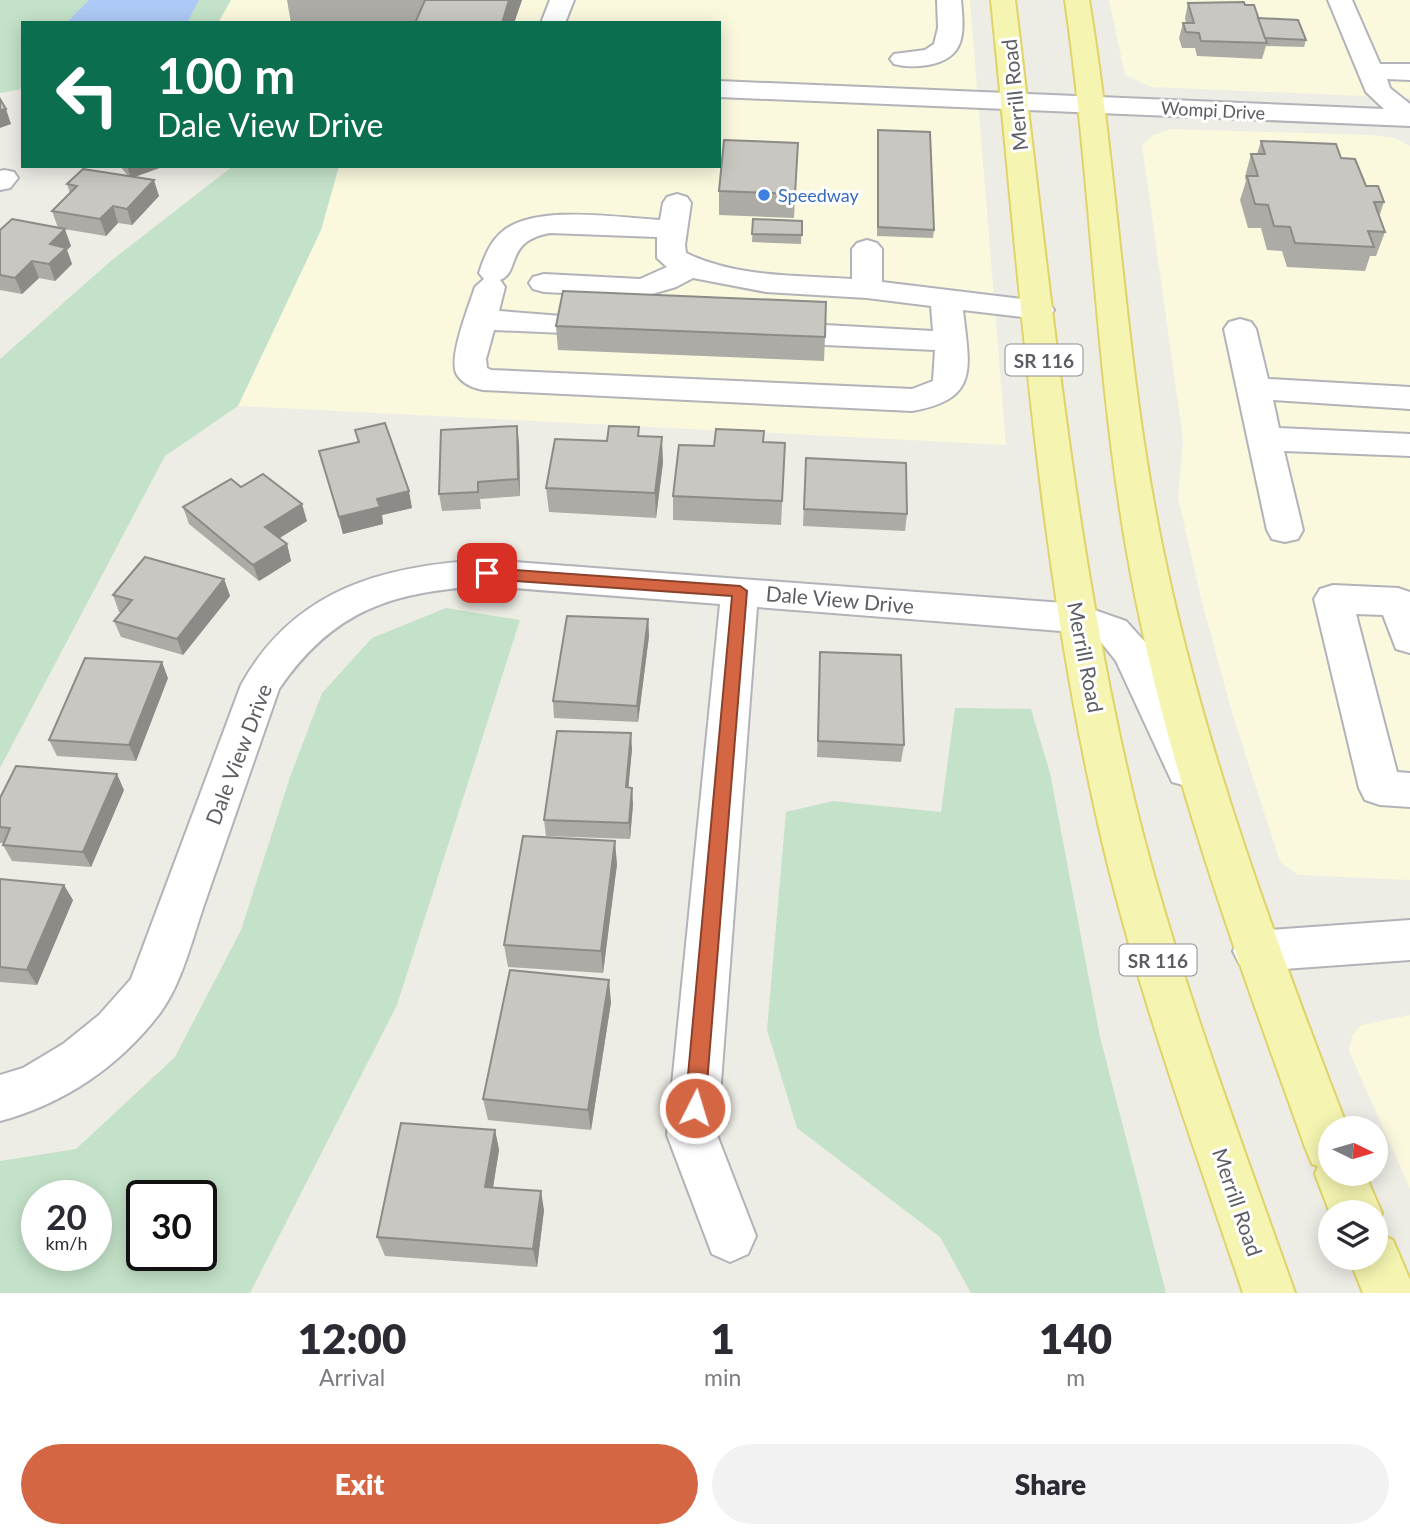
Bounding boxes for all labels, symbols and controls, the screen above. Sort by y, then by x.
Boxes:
street label: Merrill Road [996,38,1032,152]
text: 100 m [157,46,295,104]
icon: left [42,49,133,140]
street label: Wompi Drive [1160,96,1266,124]
text: Dale View Drive [157,105,383,144]
place label: Speedway [778,184,860,206]
marker: Speedway [756,187,772,203]
road number: SR 116 [1006,344,1082,376]
pin [457,543,517,603]
icon: arrive [468,554,506,592]
street label: Dale View Drive [765,580,915,618]
street label: Merrill Road [1063,599,1109,715]
street label: Dale View Drive [200,680,276,828]
road number: SR 116 [1120,944,1196,976]
position arrow [658,1071,732,1145]
north arrow [1318,1116,1388,1186]
map controls [1318,1116,1388,1270]
street label: Merrill Road [1208,1145,1268,1259]
speed limit sign: 30 [126,1180,217,1271]
text: 20 [46,1195,87,1237]
button: layers [1318,1200,1388,1270]
text: km/h [45,1232,88,1254]
text: 12:00 [298,1313,406,1363]
text: 1 [711,1313,735,1363]
text: 140 [1039,1313,1112,1363]
text: Arrival [319,1363,385,1391]
text: min [704,1363,741,1391]
text: m [1066,1363,1085,1391]
button: Exit [21,1444,698,1524]
button: Share [712,1444,1389,1524]

